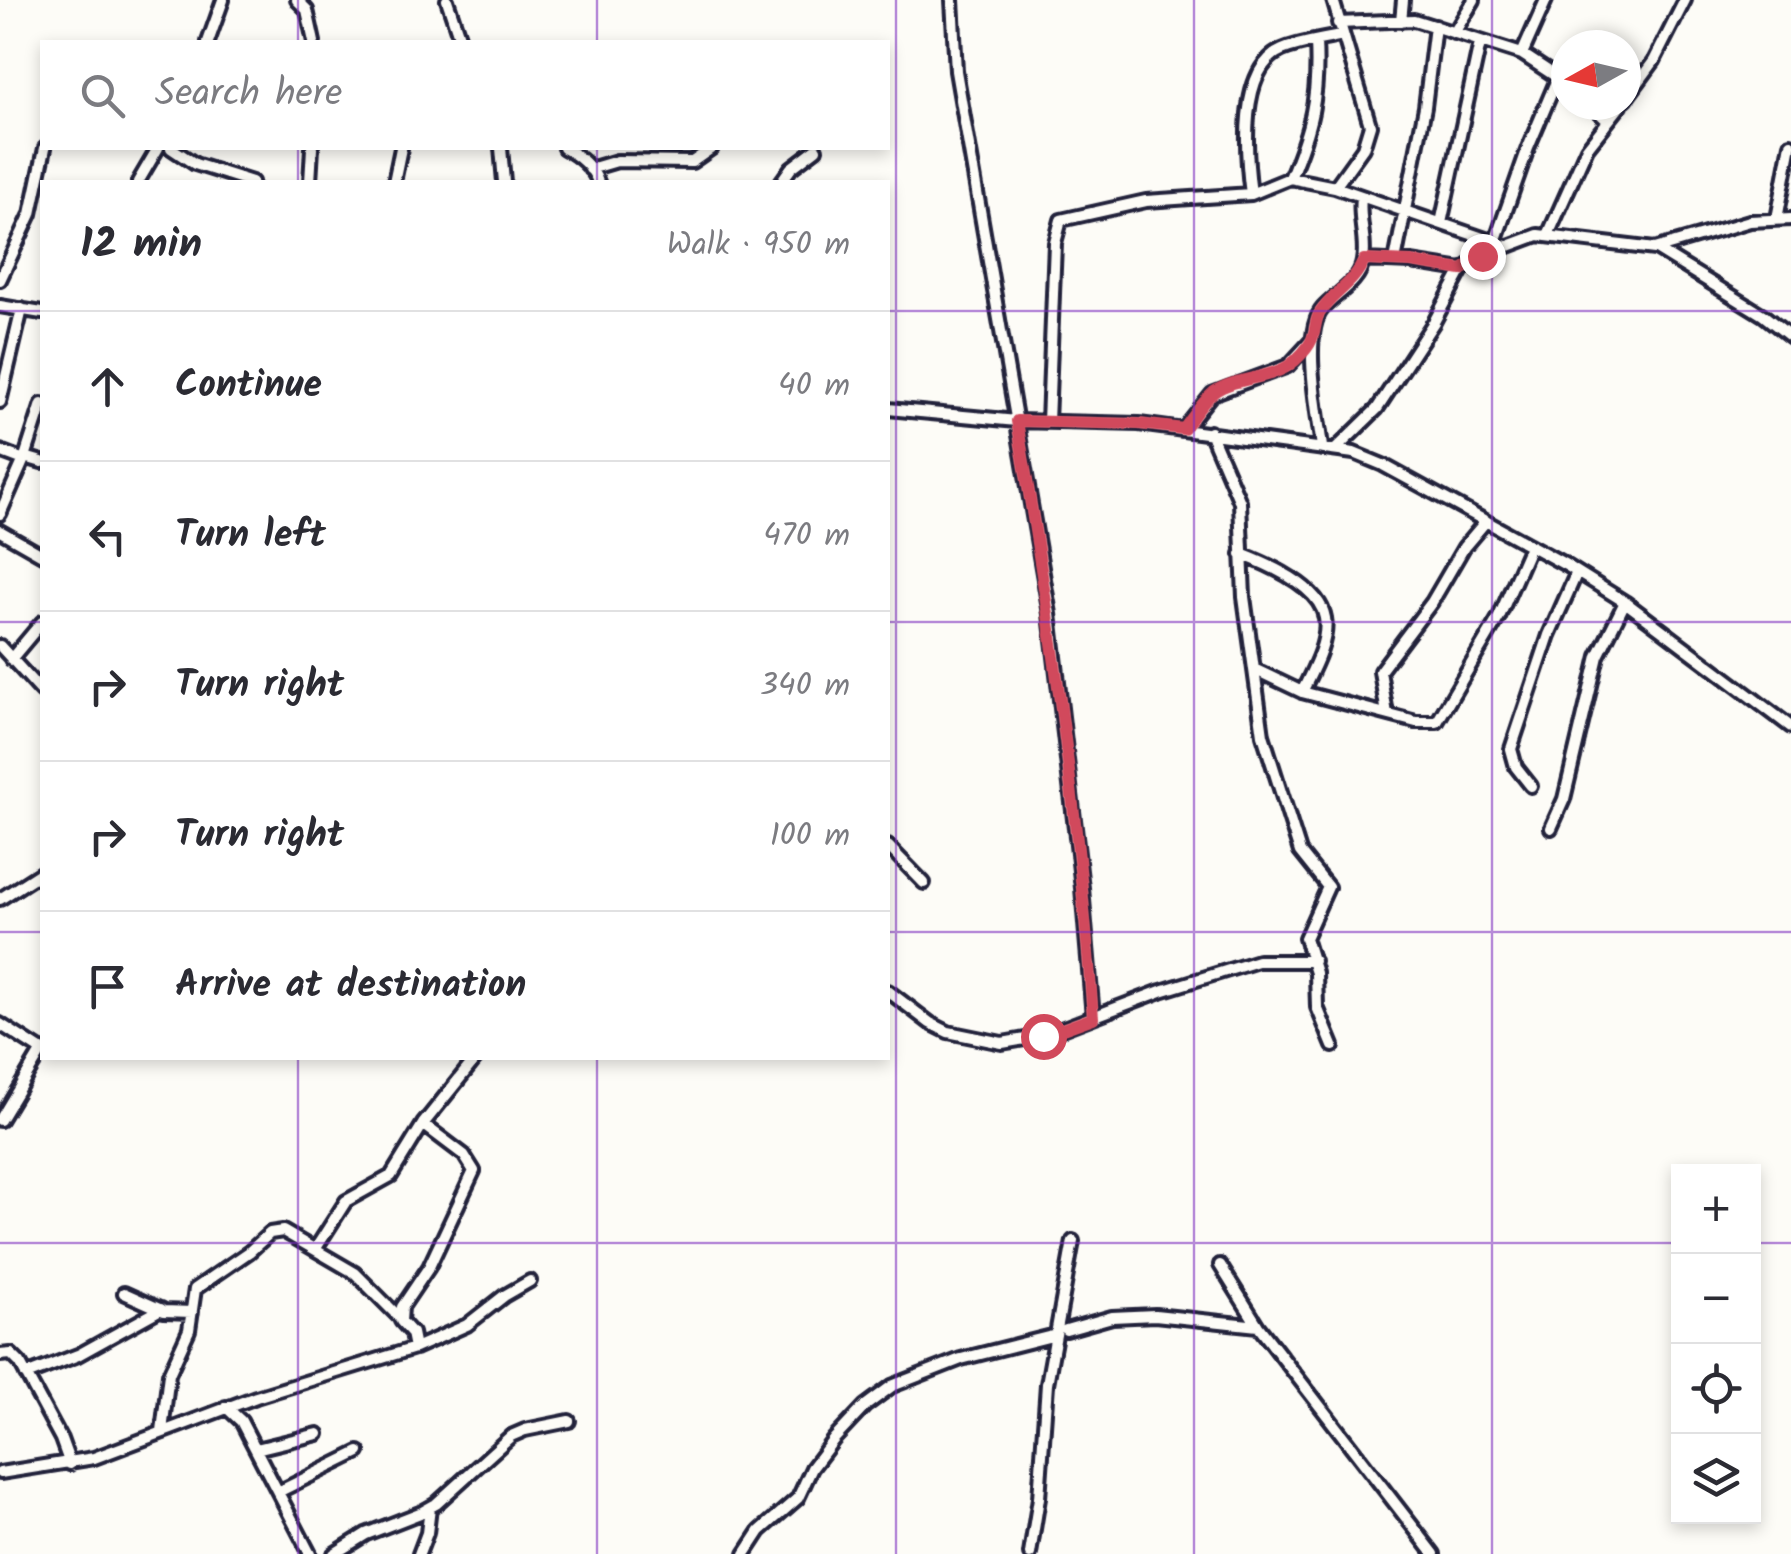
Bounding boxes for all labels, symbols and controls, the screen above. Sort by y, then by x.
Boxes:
north arrow [1551,30,1641,120]
search box [40,40,890,150]
text: Search here [155,65,342,125]
icon: search [75,68,130,123]
text: 12 min [80,212,202,279]
text: Walk · 950 m [667,220,850,271]
route end [1460,234,1506,280]
text: Continue [175,356,322,416]
icon: ahead [80,359,135,414]
text: 40 m [778,361,850,412]
text: Turn left [175,506,326,566]
icon: left [80,509,135,564]
text: 470 m [763,511,850,562]
text: Turn right [175,656,344,716]
icon: right [80,659,135,714]
text: 340 m [760,661,850,712]
text: Turn right [175,806,344,866]
icon: right [80,809,135,864]
text: 100 m [770,811,850,862]
text: Arrive at destination [175,956,526,1016]
icon: arrive [80,959,135,1014]
route start [1021,1014,1067,1060]
map controls [1671,1164,1761,1524]
button: + [1671,1164,1761,1254]
button: − [1671,1254,1761,1344]
button: locate [1671,1344,1761,1434]
button: layers [1671,1434,1761,1524]

